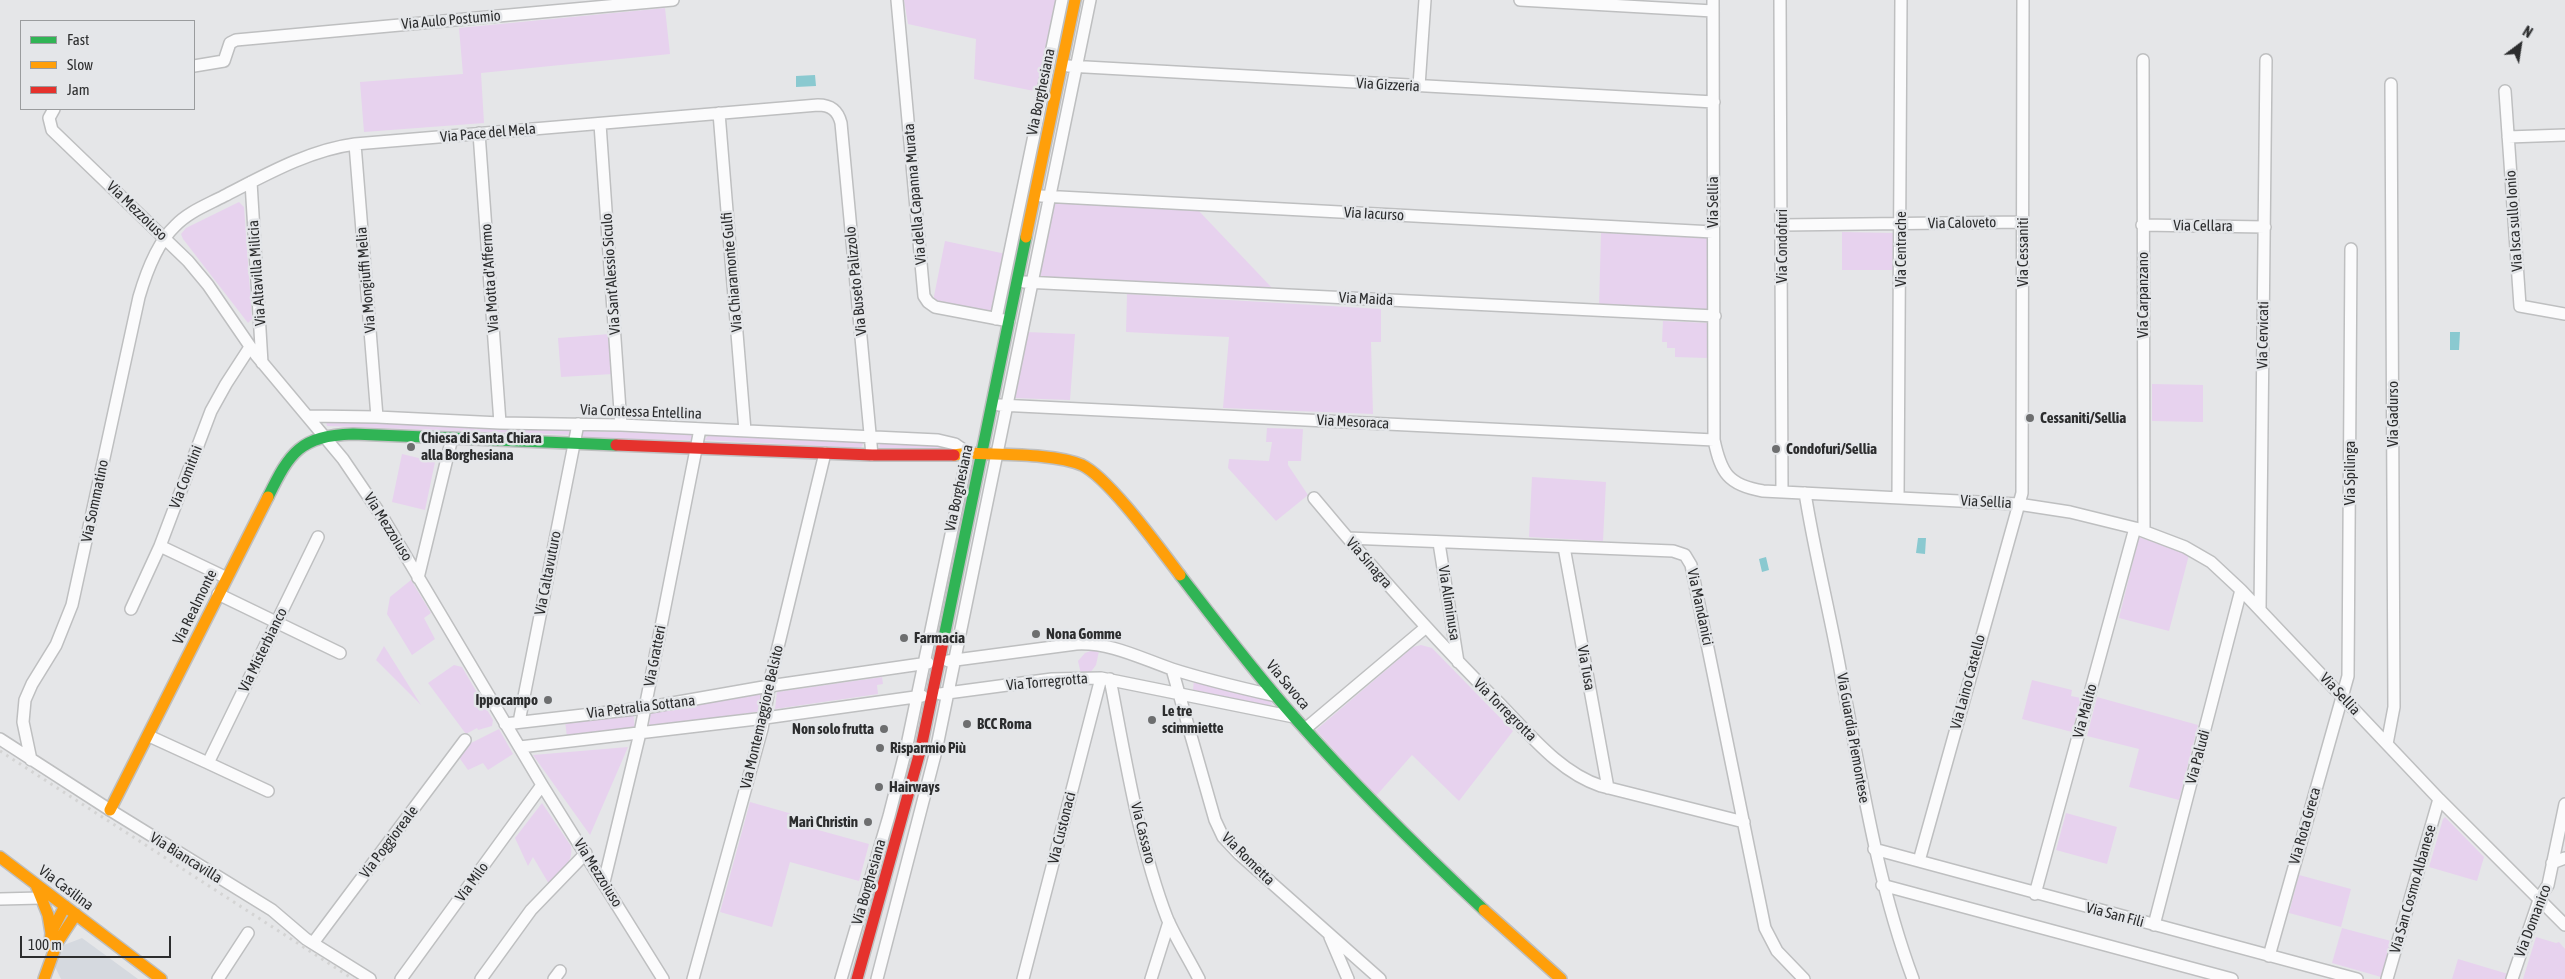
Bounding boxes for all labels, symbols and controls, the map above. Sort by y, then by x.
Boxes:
street label: Via Aulo Postumio [401,7,501,33]
legend [20,20,195,110]
north arrow [2495,20,2545,70]
text: N [2520,23,2535,41]
text: Fast [67,31,89,48]
street label: Via Borghesiana [1023,47,1059,137]
text: Slow [67,56,93,73]
street label: Via Gizzeria [1356,74,1420,96]
text: Jam [67,81,90,98]
street label: Via Pace del Mela [439,120,537,146]
street label: Via della Capanna Murata [900,123,930,265]
street label: Via Isca sullo Ionio [2501,170,2527,272]
street label: Via Sellia [1704,176,1722,228]
street label: Via Mezzoiuso [103,178,171,244]
street label: Via Iacurso [1343,203,1405,225]
street label: Via Condofuri [1773,209,1791,283]
street label: Via Chiaramonte Gulfi [718,211,746,333]
street label: Via Centrache [1892,211,1910,287]
street label: Via Sant'Alessio Siculo [598,213,624,335]
street label: Via Caloveto [1928,213,1996,233]
street label: Via Cellara [2173,216,2233,236]
street label: Via Cessaniti [2014,217,2032,287]
street label: Via Altavilla Milicia [244,220,270,326]
street label: Via Motta d'Affermo [477,223,503,333]
street label: Via Mongiuffi Melia [352,226,380,334]
street label: Via Buseto Palizzolo [841,226,871,336]
street label: Via Carpanzano [2134,252,2152,338]
street label: Via Maida [1338,289,1394,309]
street label: Via Cervicati [2253,301,2273,369]
street label: Via Gadurso [2384,381,2402,447]
street label: Via Contessa Entellina [580,401,702,423]
place label: Cessaniti/Sellia [2040,409,2126,427]
street label: Via Mesoraca [1316,411,1390,433]
marker: Cessaniti/Sellia [2024,412,2036,424]
place label: Chiesa di Santa Chiara alla Borghesiana [421,429,542,464]
place label: Condofuri/Sellia [1786,440,1877,458]
marker: Chiesa di Santa Chiara alla Borghesiana [405,441,417,453]
street label: Via Spilinga [2341,441,2359,505]
street label: Via Comitini [166,443,206,511]
street label: Via Borghesiana [941,443,977,533]
marker: Condofuri/Sellia [1770,443,1782,455]
street label: Via Sommatino [77,458,113,544]
street label: Via Mezzoiuso [360,489,416,565]
street label: Via Sellia [1960,492,2012,512]
street label: Via Caltavuturo [531,529,565,617]
street label: Via Sinagra [1342,534,1396,592]
street label: Via Aliminusa [1434,564,1464,642]
street label: Via Realmonte [169,567,221,647]
street label: Via Mandanici [1683,567,1717,647]
street label: Via Misterbianco [235,605,291,695]
street label: Via Gratteri [640,624,670,688]
place label: Nona Gomme [1046,625,1122,643]
marker: Nona Gomme [1030,628,1042,640]
place label: Farmacia [914,629,965,647]
marker: Farmacia [898,632,910,644]
street label: Via Laino Castello [1947,633,1989,731]
street label: Via Montemaggiore Belsito [737,643,787,791]
street label: Via Tusa [1573,644,1599,692]
street label: Via Savoca [1262,657,1314,713]
street label: Via Torregrotta [1005,669,1089,695]
street label: Via Sellia [2316,669,2364,719]
street label: Via Guardia Piemontese [1833,672,1873,804]
street label: Via Torregrotta [1470,675,1540,745]
street label: Via Malito [2069,682,2101,740]
place label: Ippocampo [475,691,538,709]
street label: Via Petralia Sottana [586,691,696,723]
marker: Ippocampo [542,694,554,706]
place label: Le tre scimmiette [1162,702,1223,737]
marker: Le tre scimmiette [1146,714,1158,726]
place label: BCC Roma [977,715,1032,733]
marker: BCC Roma [961,718,973,730]
place label: Non solo frutta [792,720,874,738]
marker: Non solo frutta [878,723,890,735]
street label: Via Paludi [2182,728,2214,786]
place label: Risparmio Più [890,739,966,757]
marker: Risparmio Più [874,742,886,754]
place label: Hairways [889,778,940,796]
marker: Hairways [873,781,885,793]
street label: Via Rota Greca [2285,785,2325,867]
street label: Via Custonaci [1044,790,1080,866]
street label: Via Cassaro [1127,800,1159,866]
street label: Via Poggioreale [356,802,422,882]
place label: Marì Christin [789,813,858,831]
marker: Marì Christin [862,816,874,828]
street label: Via San Cosmo Albanese [2386,823,2440,955]
street label: Via Biancavilla [147,829,225,887]
street label: Via Rometta [1218,829,1278,889]
street label: Via Mezzoiuso [570,835,626,911]
street label: Via Borghesiana [848,837,890,927]
street label: Via Milo [452,859,492,905]
street label: Via Casilina [35,862,97,914]
street label: Via Domanico [2511,882,2555,960]
street label: Via San Fili [2084,899,2146,931]
scale bar [22,926,174,958]
text: 100 m [28,936,62,953]

